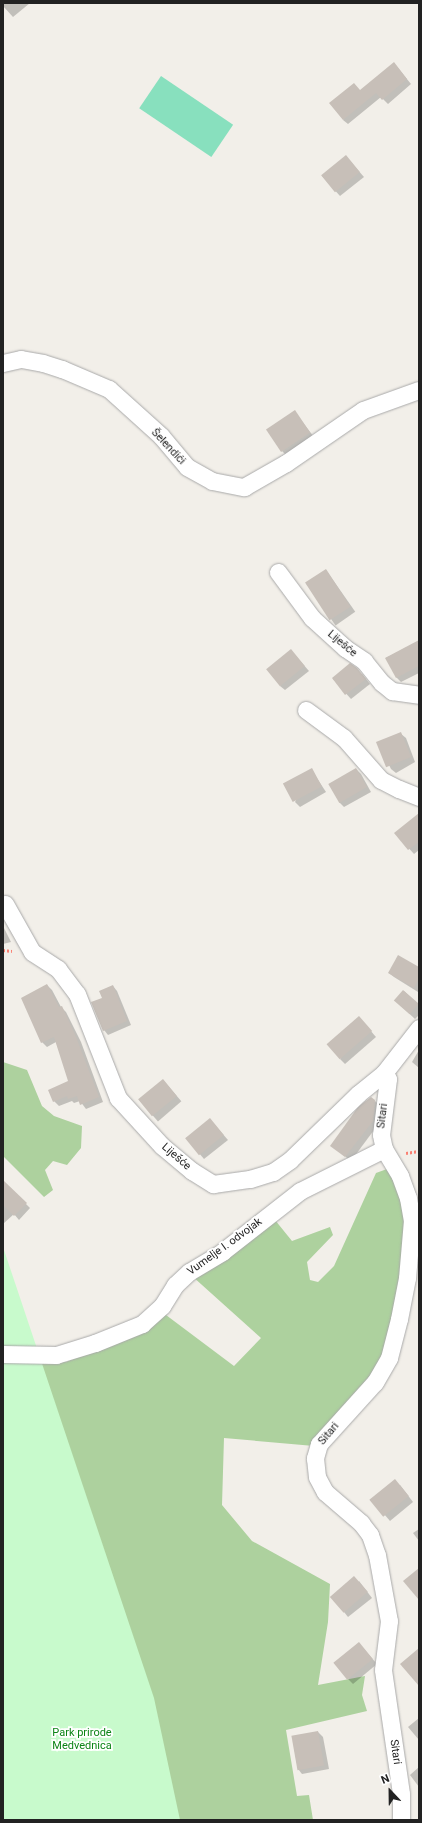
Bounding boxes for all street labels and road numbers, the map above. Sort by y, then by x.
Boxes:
street label: Šelendići [148,426,188,468]
street label: Liješće [325,628,359,660]
street label: Sitari [375,1103,391,1129]
street label: Liješće [159,1141,193,1173]
street label: Vumelje I. odvojak [185,1215,265,1279]
street label: Sitari [316,1420,342,1448]
street label: Sitari [387,1739,403,1765]

